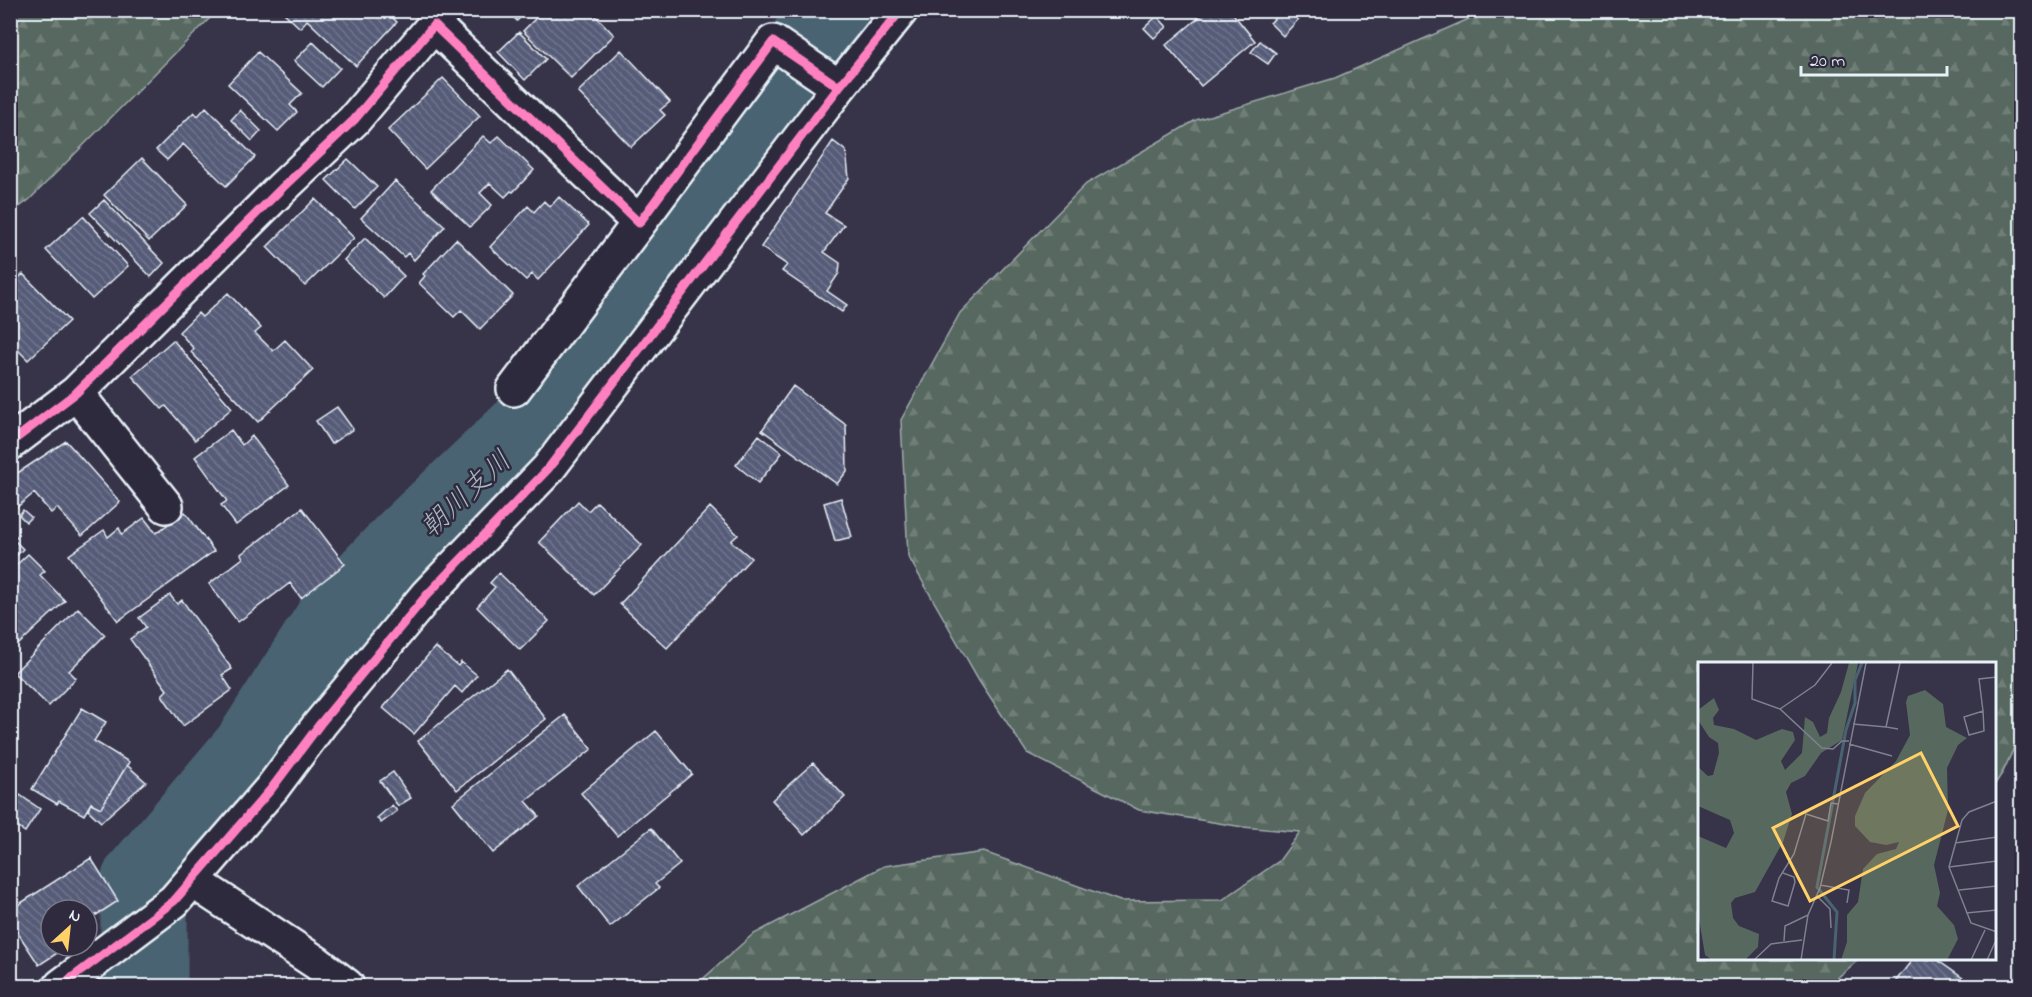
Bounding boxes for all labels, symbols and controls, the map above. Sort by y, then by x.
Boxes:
scale bar [1801,39,1946,77]
text: 20 m [1810,49,1845,75]
water label: 朝川支川 [412,442,522,549]
inset map [1698,662,1996,961]
north arrow [39,898,99,958]
text: N [65,903,85,930]

